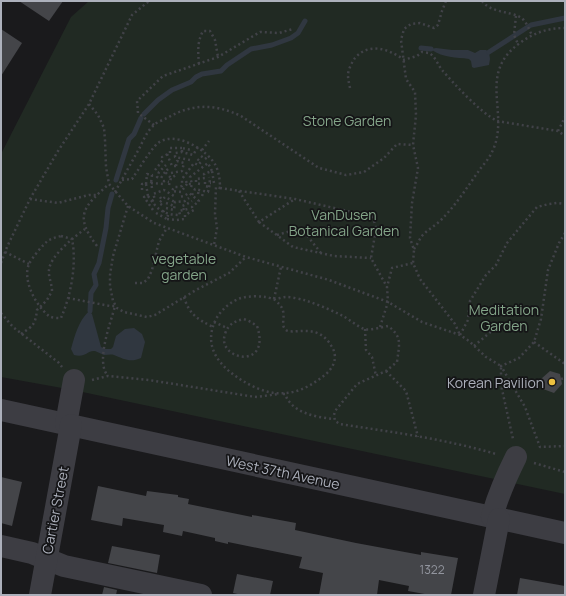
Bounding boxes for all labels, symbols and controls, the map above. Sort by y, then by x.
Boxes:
park label: Stone Garden [303,111,391,130]
park label: VanDusen Botanical Garden [289,205,399,240]
park label: vegetable garden [152,249,216,284]
park label: Meditation Garden [469,300,539,335]
place label: Korean Pavilion [447,373,544,392]
marker: Korean Pavilion [547,377,557,387]
street label: West 37th Avenue [224,451,342,493]
street label: Cartier Street [37,464,73,555]
house number: 1322 [420,561,445,578]

